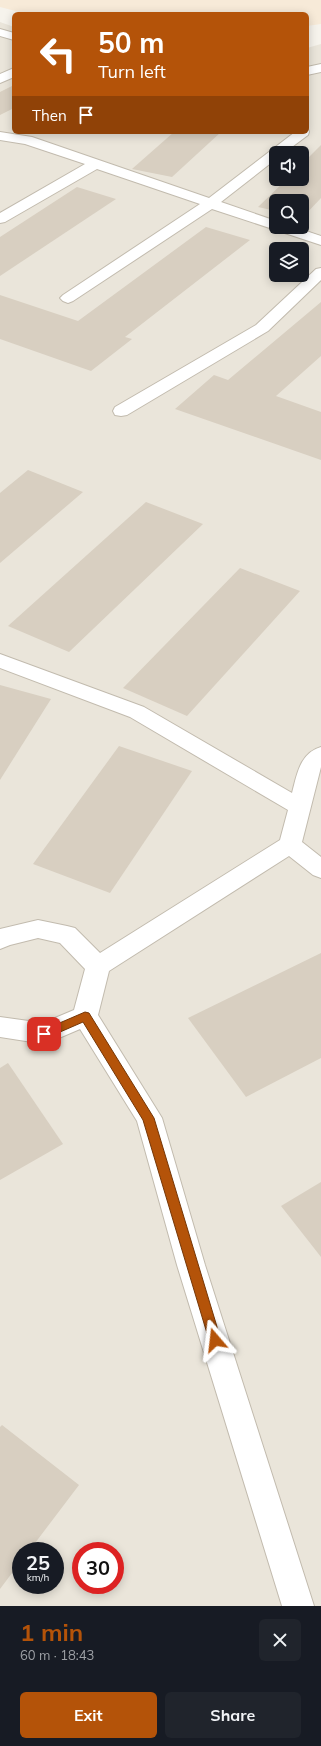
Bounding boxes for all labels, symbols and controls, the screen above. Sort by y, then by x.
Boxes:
text: 50 m [98,25,164,60]
icon: left [32,28,84,80]
text: Turn left [98,60,166,83]
icon: arrive [75,104,97,126]
text: Then [32,106,67,125]
map controls [269,146,309,282]
button: sound [269,146,309,186]
button: search [269,194,309,234]
button: layers [269,242,309,282]
pin [27,1017,61,1051]
icon: arrive [33,1023,55,1045]
position arrow [194,1319,236,1361]
speed limit sign: 30 [72,1542,124,1594]
text: 25 [26,1550,50,1575]
text: km/h [27,1571,49,1584]
text: 1 min [20,1617,83,1647]
button: close [259,1619,301,1661]
text: 60 m · 18:43 [20,1647,94,1663]
button: Exit [20,1692,157,1738]
button: Share [165,1692,301,1738]

